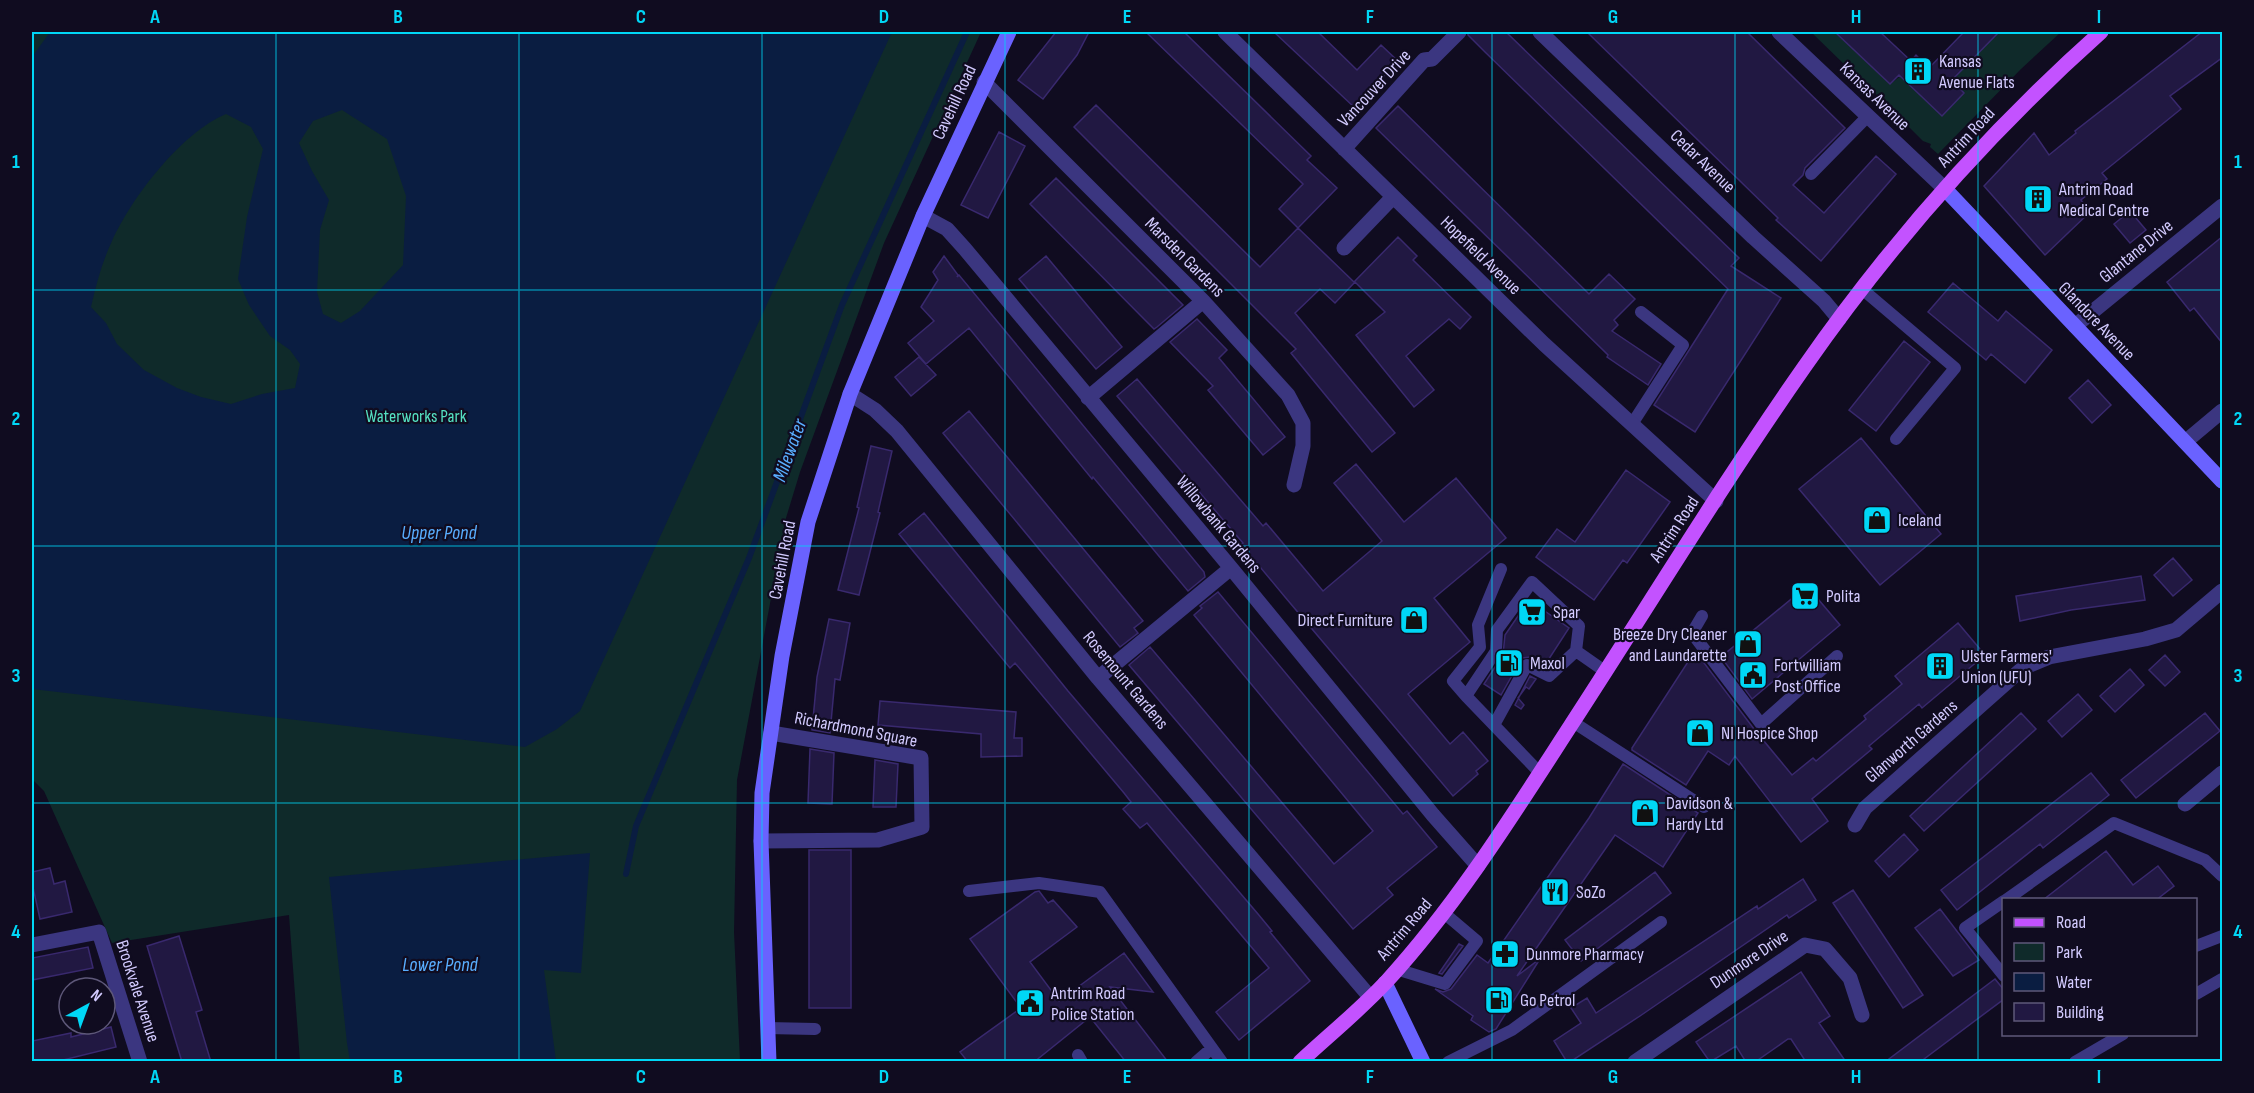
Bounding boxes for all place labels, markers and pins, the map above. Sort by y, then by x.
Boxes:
place label: Kansas Avenue Flats [1938,51,2015,93]
building icon: Kansas Avenue Flats [1902,55,1934,87]
place label: Antrim Road Medical Centre [2058,179,2149,221]
building icon: Antrim Road Medical Centre [2022,183,2054,215]
shop icon: Iceland [1861,504,1893,536]
place label: Iceland [1898,510,1942,531]
supermarket icon: Polita [1789,580,1821,612]
place label: Polita [1826,586,1861,607]
supermarket icon: Spar [1516,596,1548,628]
place label: Spar [1553,602,1580,623]
shop icon: Direct Furniture [1398,604,1430,636]
place label: Direct Furniture [1298,610,1393,631]
place label: Breeze Dry Cleaner and Laundarette [1613,624,1727,666]
shop icon: Breeze Dry Cleaner and Laundarette [1732,628,1764,660]
place label: Ulster Farmers' Union (UFU) [1961,646,2052,688]
fuel station icon: Maxol [1493,647,1525,679]
building icon: Ulster Farmers' Union (UFU) [1924,650,1956,682]
place label: Maxol [1530,653,1565,674]
place label: Fortwilliam Post Office [1774,655,1841,697]
public building icon: Fortwilliam Post Office [1737,659,1769,691]
shop icon: NI Hospice Shop [1684,717,1716,749]
place label: NI Hospice Shop [1721,723,1818,744]
place label: Davidson & Hardy Ltd [1666,793,1733,835]
shop icon: Davidson & Hardy Ltd [1629,797,1661,829]
restaurant icon: SoZo [1539,876,1571,908]
place label: SoZo [1576,882,1606,903]
pharmacy icon: Dunmore Pharmacy [1489,938,1521,970]
place label: Dunmore Pharmacy [1526,944,1644,965]
place label: Antrim Road Police Station [1050,983,1134,1025]
fuel station icon: Go Petrol [1483,984,1515,1016]
public building icon: Antrim Road Police Station [1014,987,1046,1019]
place label: Go Petrol [1520,990,1575,1011]

